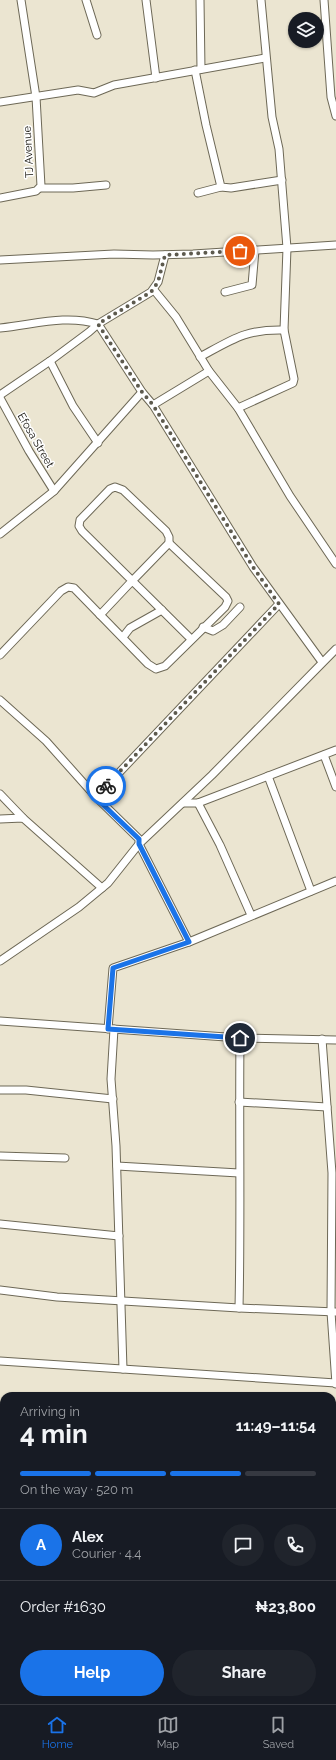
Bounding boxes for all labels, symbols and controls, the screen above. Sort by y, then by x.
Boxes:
map controls [288,12,324,48]
button: layers [288,12,324,48]
street label: TJ Avenue [21,125,36,178]
pin [223,234,257,268]
icon: bag [229,240,251,262]
street label: Efosa Street [15,410,57,470]
courier [86,766,126,806]
icon: bike [95,775,117,797]
pin [223,1021,257,1055]
icon: home [229,1027,251,1049]
text: Arriving in [20,1404,80,1419]
text: 11:49–11:54 [236,1417,316,1435]
text: 4 min [20,1419,88,1449]
text: On the way · 520 m [20,1482,133,1497]
button: chat [222,1524,264,1566]
button: phone [274,1524,316,1566]
text: Alex [72,1528,103,1546]
text: A [36,1536,46,1554]
text: Courier · 4.4 [72,1546,141,1561]
text: Order #1630 [20,1598,106,1616]
text: ₦23,800 [255,1598,316,1616]
button: Help [20,1650,164,1696]
button: Share [172,1650,316,1696]
tab: Home [42,1714,73,1751]
tab: Map [157,1714,179,1751]
tab: Saved [263,1714,294,1751]

